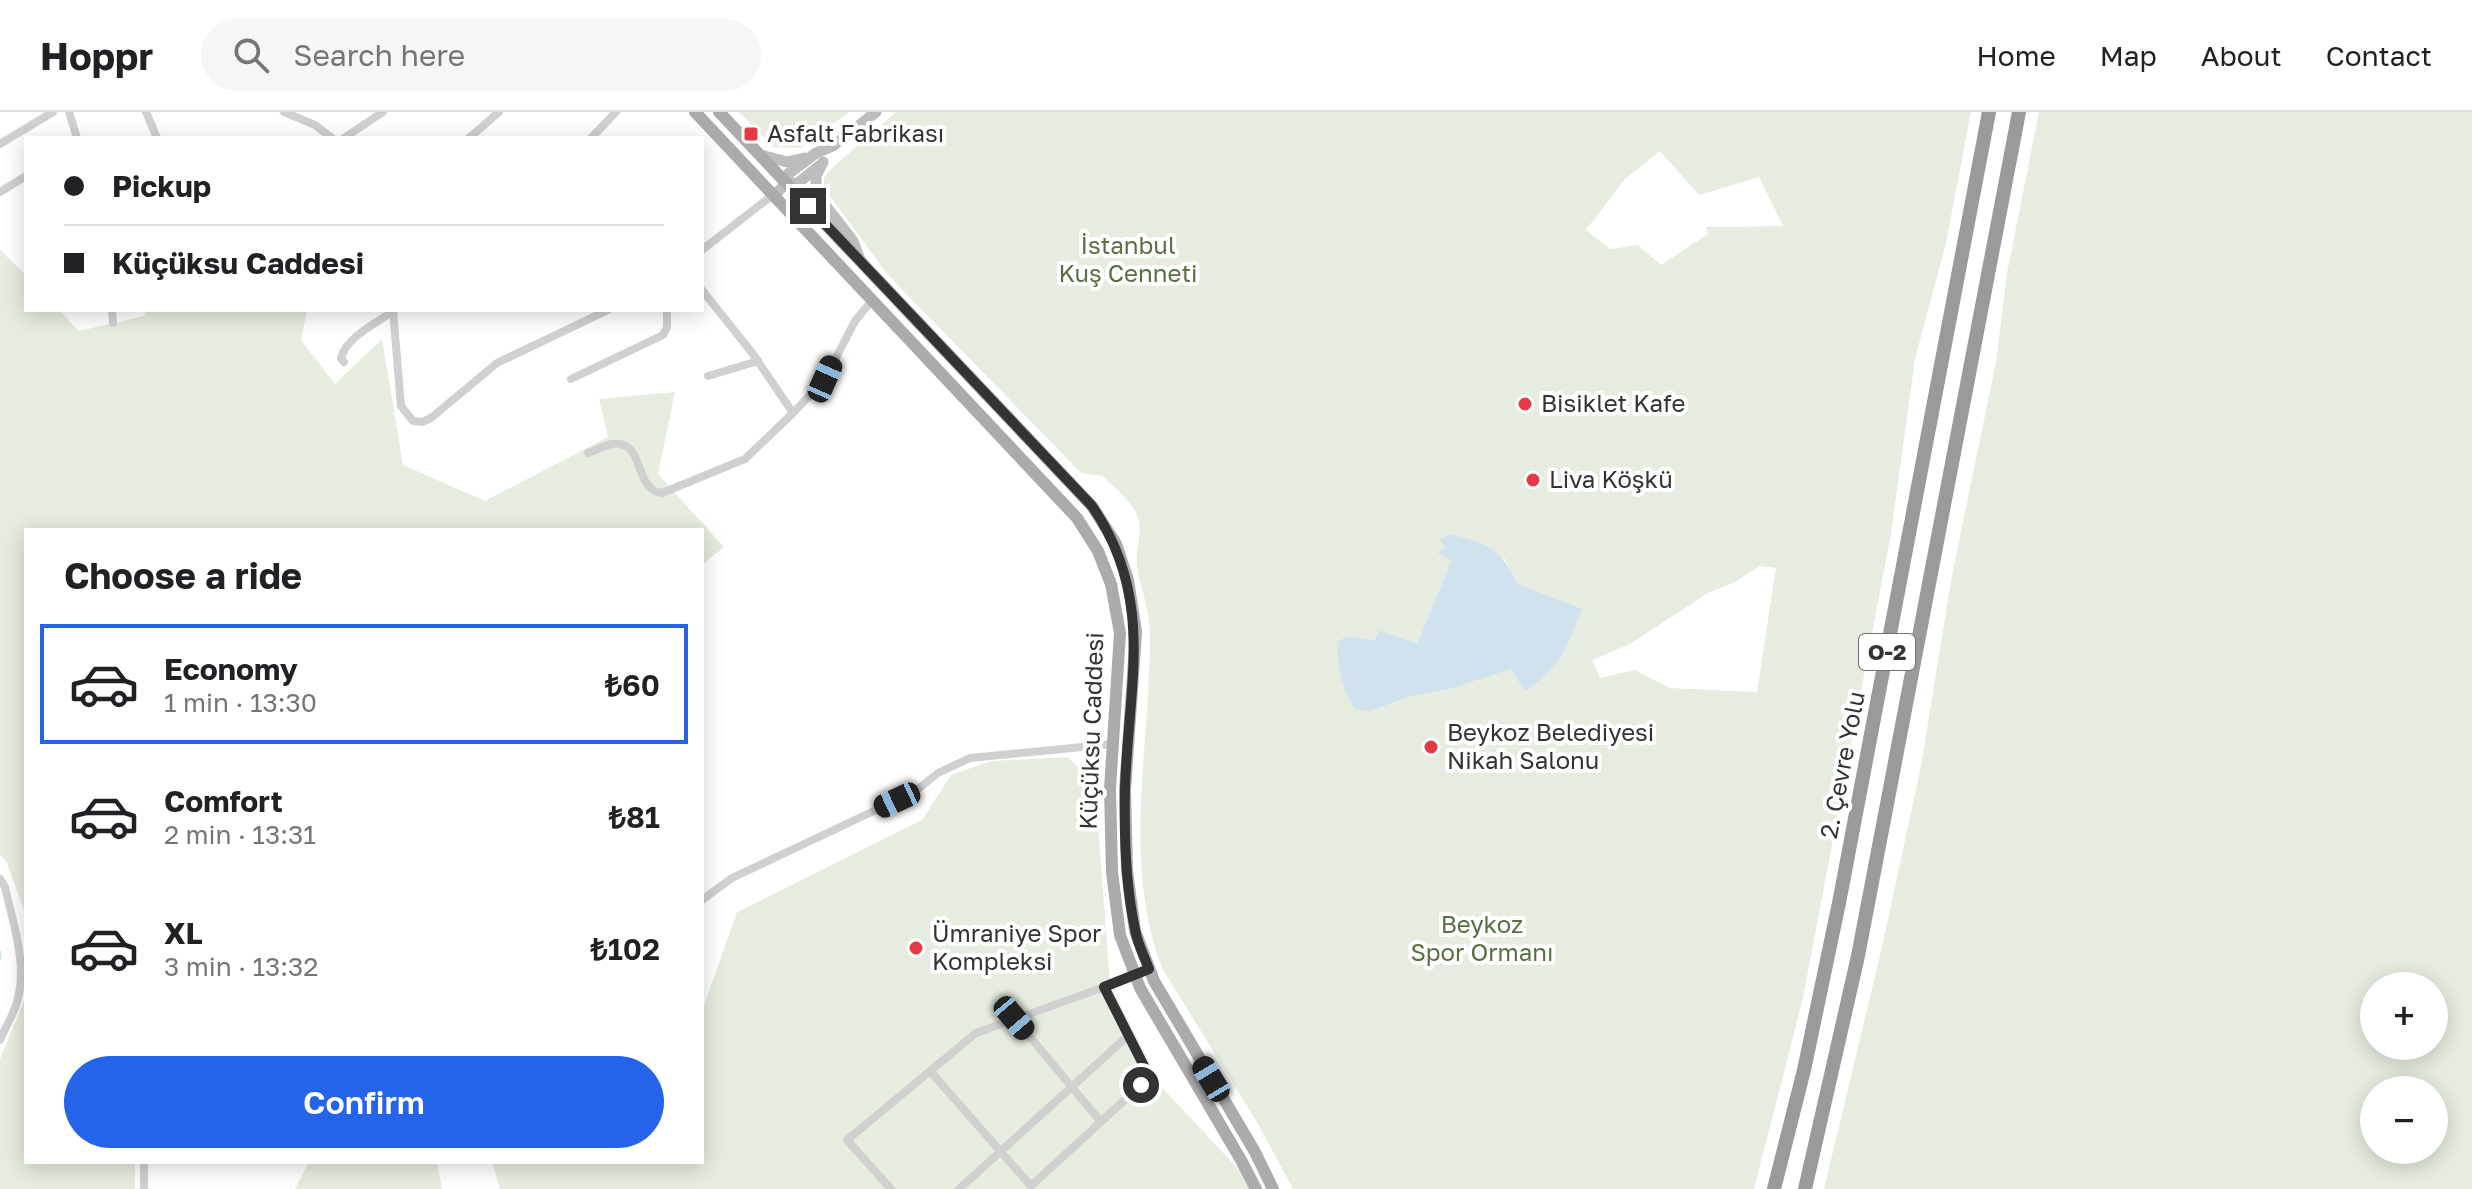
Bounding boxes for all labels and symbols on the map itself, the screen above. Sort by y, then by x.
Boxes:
place label: Asfalt Fabrikası [767,118,944,147]
marker: Asfalt Fabrikası [742,125,760,143]
route end [790,188,826,224]
park label: İstanbul Kuş Cenneti [1058,230,1198,287]
car [804,352,846,406]
place label: Bisiklet Kafe [1541,388,1686,417]
marker: Bisiklet Kafe [1516,395,1534,413]
place label: Liva Köşkü [1549,464,1673,493]
marker: Liva Köşkü [1524,471,1542,489]
street label: Küçüksu Caddesi [1073,632,1108,830]
road number: O-2 [1859,634,1915,670]
street label: 2. Çevre Yolu [1813,689,1870,841]
place label: Beykoz Belediyesi Nikah Salonu [1447,717,1654,774]
marker: Beykoz Belediyesi Nikah Salonu [1422,738,1440,756]
car [870,779,924,821]
park label: Beykoz Spor Ormanı [1411,909,1554,966]
place label: Ümraniye Spor Kompleksi [932,918,1101,975]
marker: Ümraniye Spor Kompleksi [907,939,925,957]
car [989,992,1039,1044]
car [1188,1052,1234,1106]
route start [1123,1067,1159,1103]

